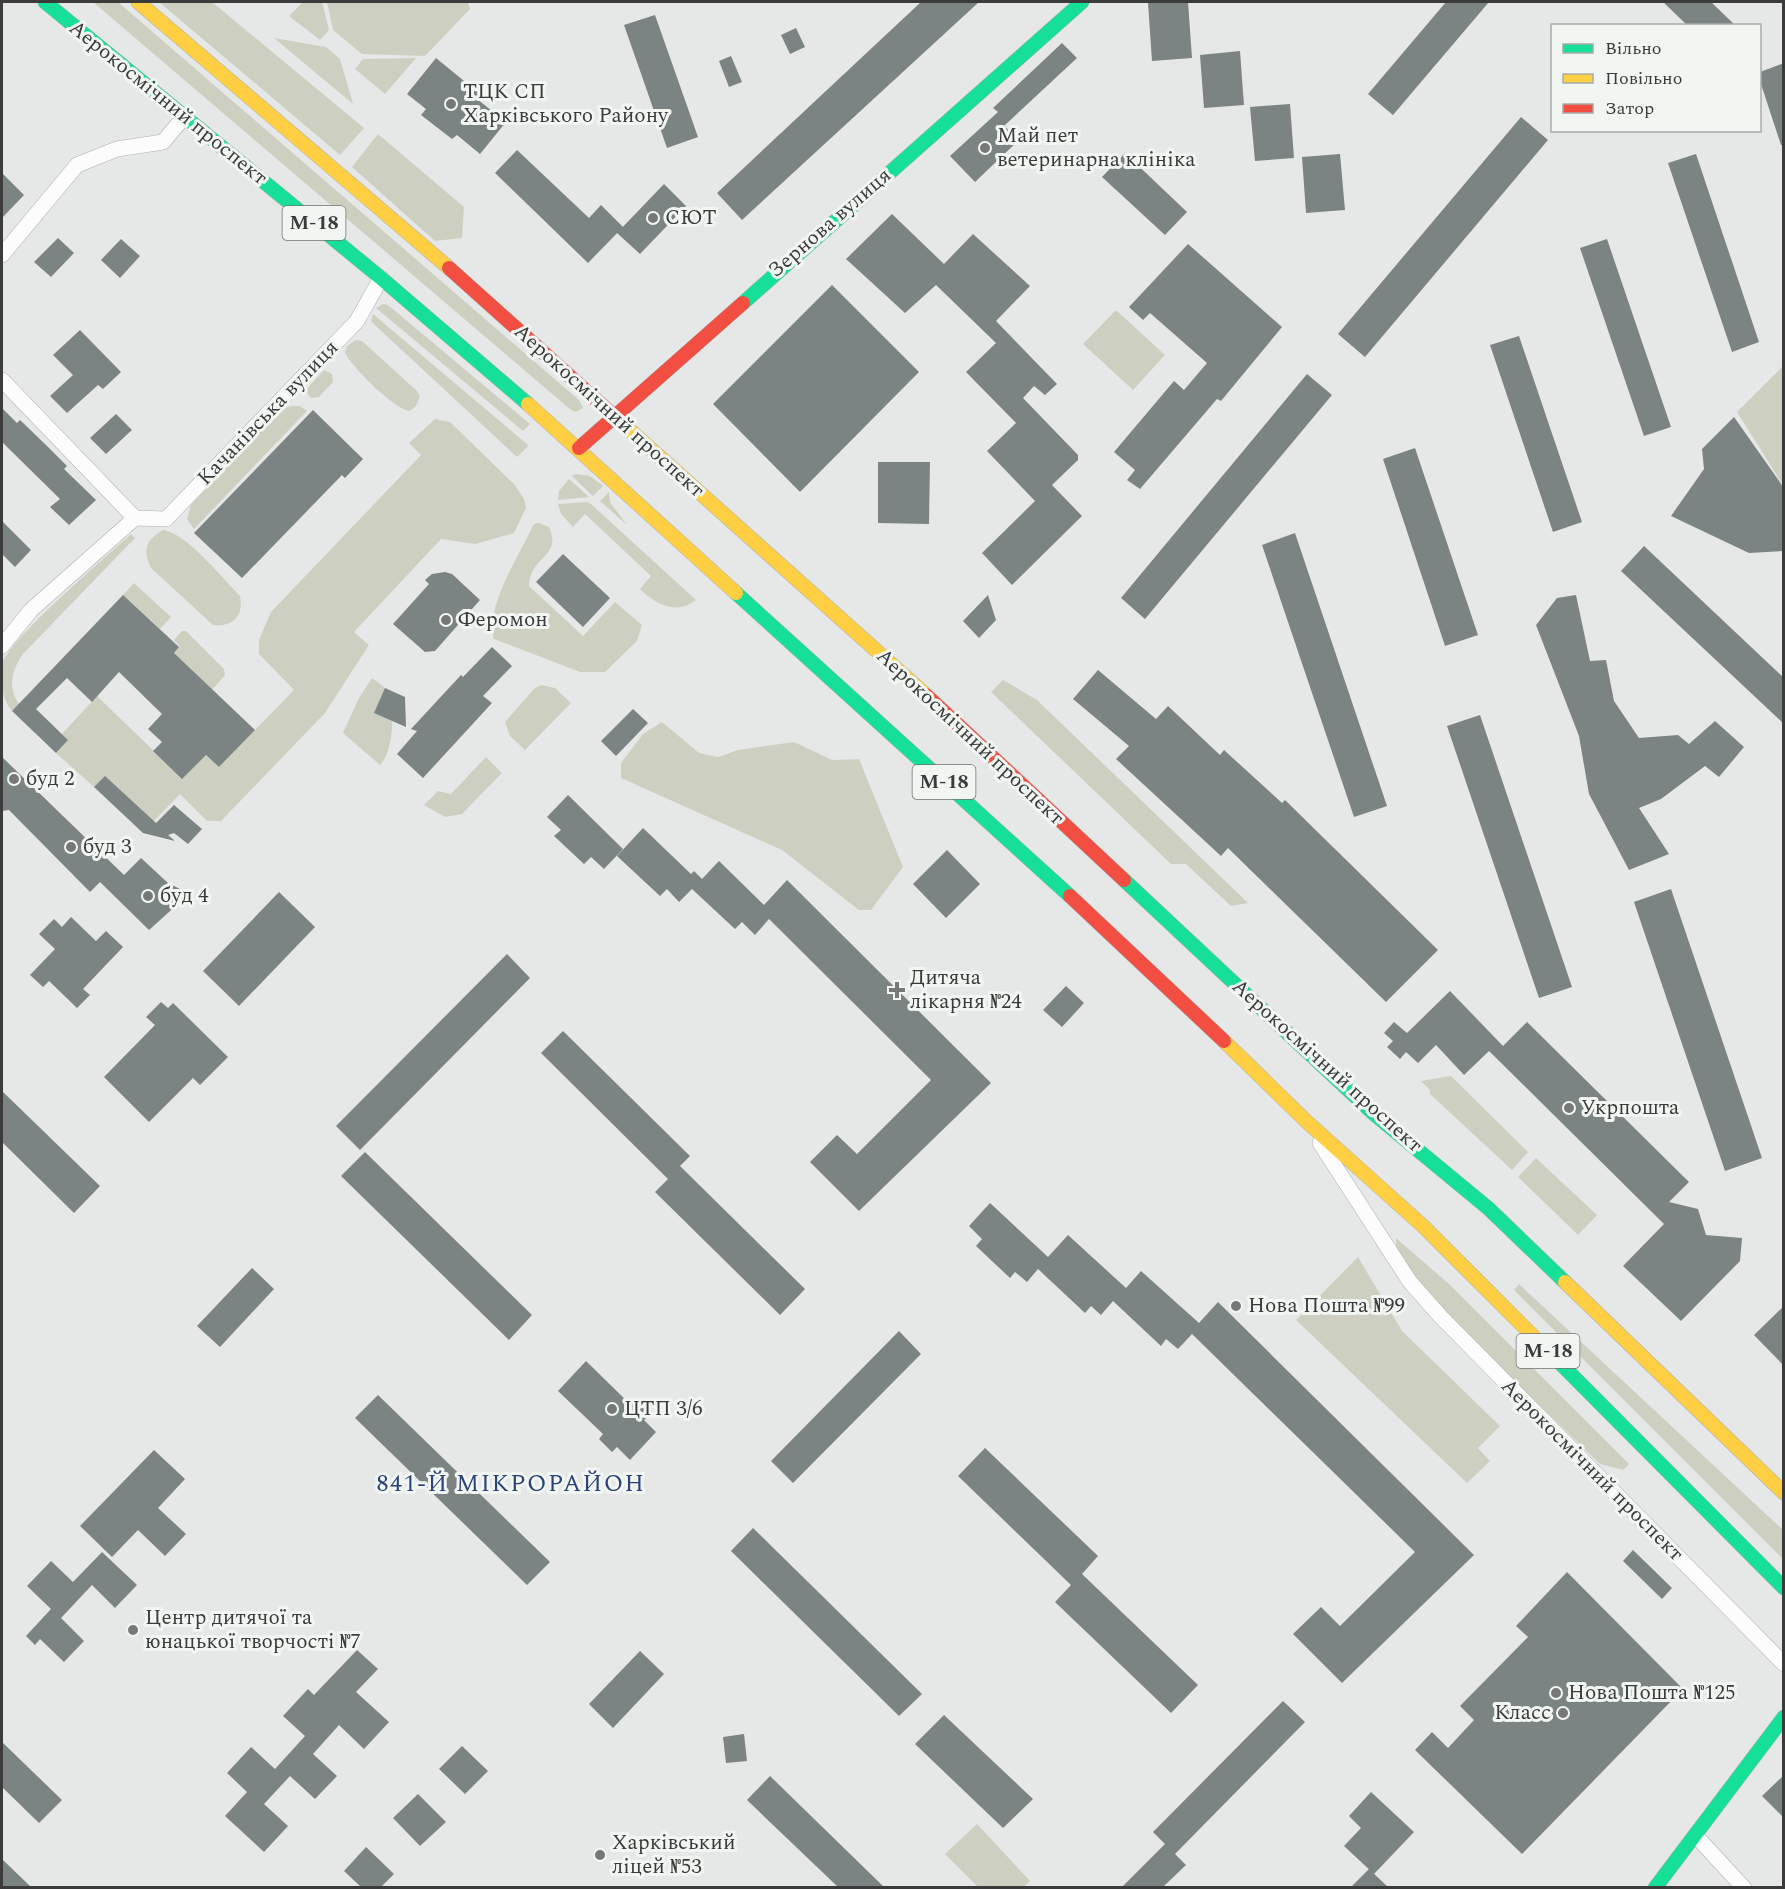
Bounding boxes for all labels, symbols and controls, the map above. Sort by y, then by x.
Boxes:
street label: Аерокосмічний проспект [62,13,274,193]
legend [1551,24,1761,132]
text: Вільно [1605,35,1662,62]
text: Повільно [1605,65,1682,92]
place label: ТЦК СП Харківського Району [463,76,669,132]
text: Затор [1605,95,1654,122]
marker: ТЦК СП Харківського Району [444,97,458,111]
place label: Май пет ветеринарна клініка [997,120,1196,176]
marker: Май пет ветеринарна клініка [978,141,992,155]
street label: Зернова вулиця [761,160,899,286]
place label: СЮТ [665,202,717,234]
road number: М-18 [282,206,346,240]
marker: СЮТ [646,211,660,225]
street label: Аерокосмічний проспект [506,316,712,506]
street label: Качанівська вулиця [190,333,346,493]
place label: Феромон [458,604,548,636]
marker: Феромон [439,613,453,627]
street label: Аерокосмічний проспект [869,641,1071,833]
place label: буд 2 [26,763,74,795]
road number: М-18 [912,765,976,799]
marker: буд 2 [7,772,21,786]
place label: буд 3 [83,831,132,863]
marker: буд 3 [64,840,78,854]
place label: буд 4 [160,880,209,912]
marker: буд 4 [141,889,155,903]
place label: Дитяча лікарня №24 [910,962,1022,1018]
street label: Аерокосмічний проспект [1224,971,1430,1161]
marker: Дитяча лікарня №24 [888,981,906,999]
place label: Укрпошта [1581,1092,1680,1124]
marker: Укрпошта [1562,1101,1576,1115]
place label: Нова Пошта №99 [1248,1290,1405,1322]
marker: Нова Пошта №99 [1229,1299,1243,1313]
road number: М-18 [1516,1334,1580,1368]
street label: Аерокосмічний проспект [1493,1371,1691,1569]
place label: ЦТП 3/6 [624,1393,703,1425]
marker: ЦТП 3/6 [605,1402,619,1416]
district label: 841-Й МІКРОРАЙОН [376,1466,646,1502]
place label: Центр дитячої та юнацької творчості №7 [145,1602,361,1658]
marker: Центр дитячої та юнацької творчості №7 [126,1623,140,1637]
place label: Нова Пошта №125 [1568,1677,1735,1709]
marker: Нова Пошта №125 [1549,1686,1563,1700]
place label: Класс [1494,1697,1551,1729]
marker: Класс [1556,1706,1570,1720]
place label: Харківський ліцей №53 [612,1827,736,1883]
marker: Харківський ліцей №53 [593,1848,607,1862]

